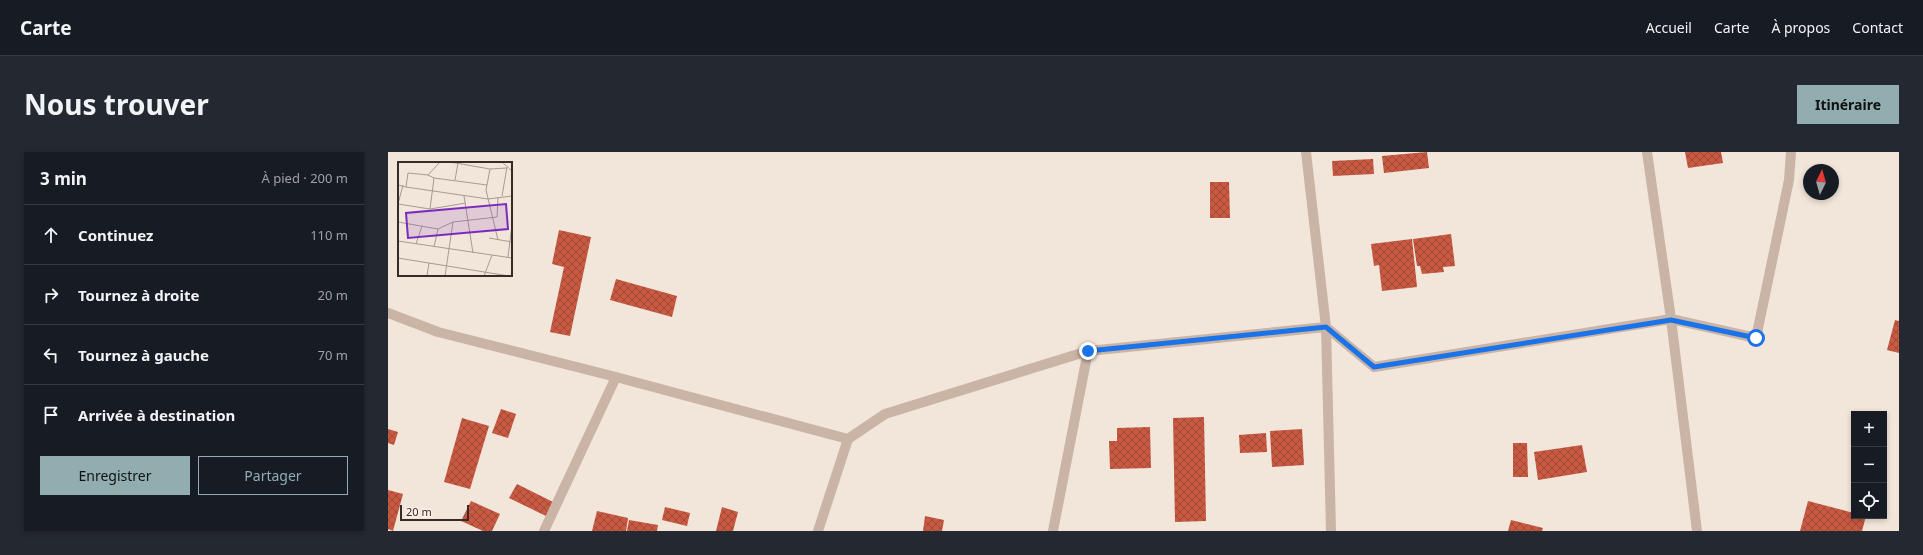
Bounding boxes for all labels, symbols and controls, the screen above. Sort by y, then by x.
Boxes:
text: Carte [20,15,72,41]
text: Accueil [1646,18,1692,37]
text: Carte [1714,18,1749,37]
text: À propos [1771,18,1830,37]
text: Contact [1852,18,1903,37]
text: Nous trouver [24,85,209,123]
button: Itinéraire [1797,85,1899,124]
inset map [398,162,512,276]
north arrow [1803,164,1839,200]
text: 3 min [40,167,87,190]
text: À pied · 200 m [262,169,348,187]
icon: ahead [40,224,62,246]
text: Continuez [78,225,153,245]
text: 110 m [310,226,348,244]
icon: right [40,284,62,306]
text: Tournez à droite [78,285,199,305]
text: 20 m [318,286,348,304]
route start [1747,329,1765,347]
route end [1079,342,1097,360]
icon: left [40,344,62,366]
text: Tournez à gauche [78,345,209,365]
text: 70 m [318,346,348,364]
icon: arrive [40,404,62,426]
text: Arrivée à destination [78,405,235,425]
map controls [1851,411,1887,519]
button: + [1851,411,1887,447]
button: − [1851,447,1887,483]
button: Enregistrer [40,456,190,495]
button: Partager [198,456,348,495]
button: locate [1851,483,1887,519]
scale bar [400,503,469,522]
text: 20 m [406,504,432,519]

